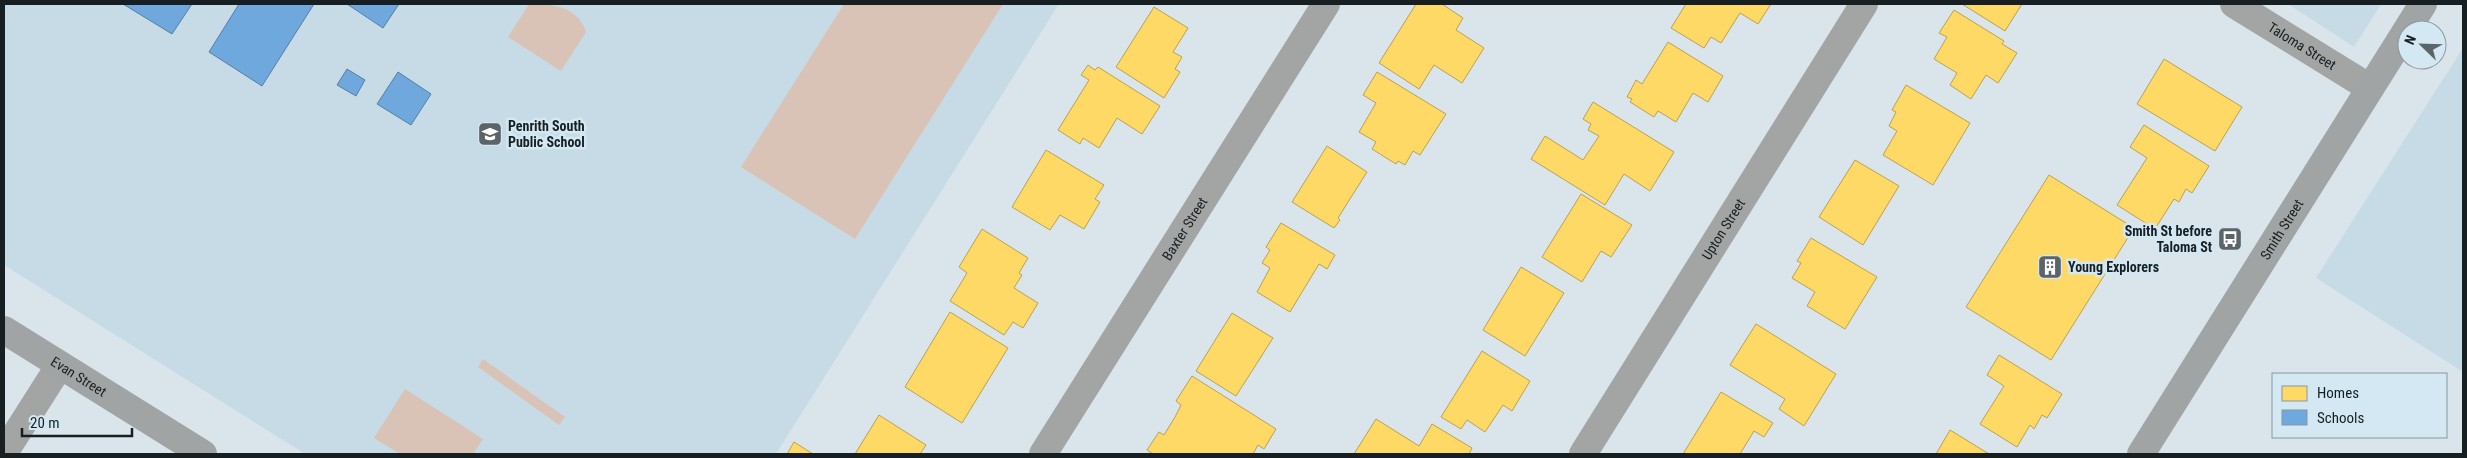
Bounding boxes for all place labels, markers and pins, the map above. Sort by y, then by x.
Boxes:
place label: Penrith South Public School [508,118,585,150]
school or university icon: Penrith South Public School [477,121,503,147]
place label: Smith St before Taloma St [2125,223,2212,255]
bus stop icon: Smith St before Taloma St [2217,226,2243,252]
building icon: Young Explorers [2037,254,2063,280]
place label: Young Explorers [2068,259,2159,275]

